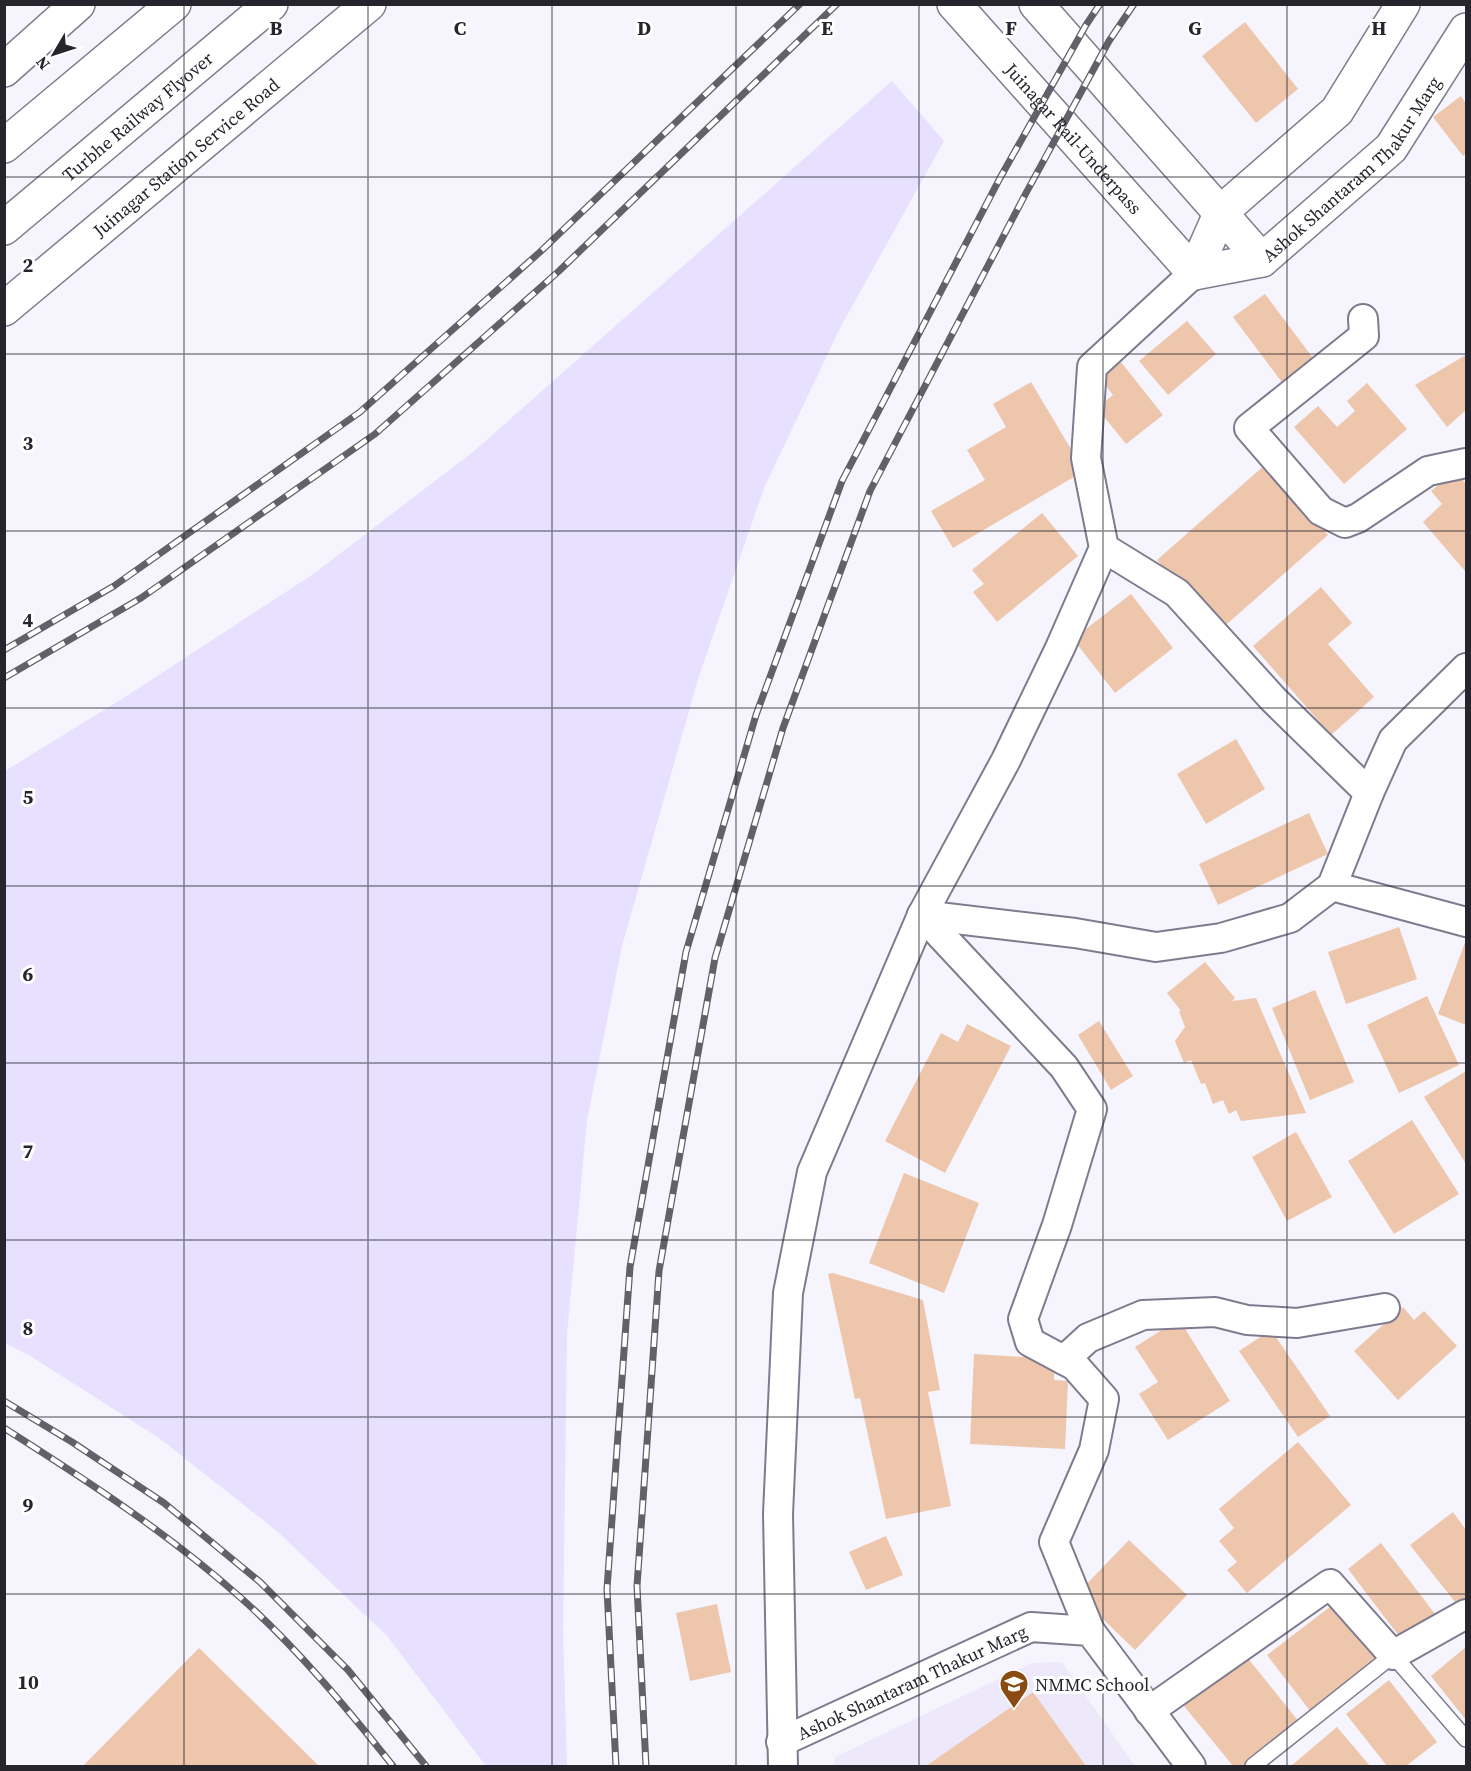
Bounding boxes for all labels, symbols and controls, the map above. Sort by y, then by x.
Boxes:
text: B [269,14,283,42]
text: C [454,14,466,42]
text: D [637,14,651,42]
text: E [821,14,833,42]
text: F [1005,14,1017,42]
text: G [1188,14,1202,42]
text: H [1371,14,1387,42]
north arrow [24,24,84,84]
street label: Turbhe Railway Flyover [56,45,218,187]
text: N [30,52,55,75]
street label: Juinagar Rail-Underpass [999,57,1148,219]
street label: Ashok Shantaram Thakur Marg [1257,71,1446,267]
street label: Juinagar Station Service Road [87,72,284,243]
text: 2 [23,251,34,279]
text: 3 [23,429,34,457]
text: 4 [23,606,34,634]
text: 5 [23,783,34,811]
text: 6 [23,960,34,988]
text: 7 [23,1137,34,1165]
text: 8 [23,1314,33,1342]
text: 9 [23,1491,34,1519]
street label: Ashok Shantaram Thakur Marg [793,1618,1031,1745]
text: 10 [17,1668,39,1696]
school or university icon: NMMC School [998,1668,1030,1710]
place label: NMMC School [1035,1672,1149,1697]

